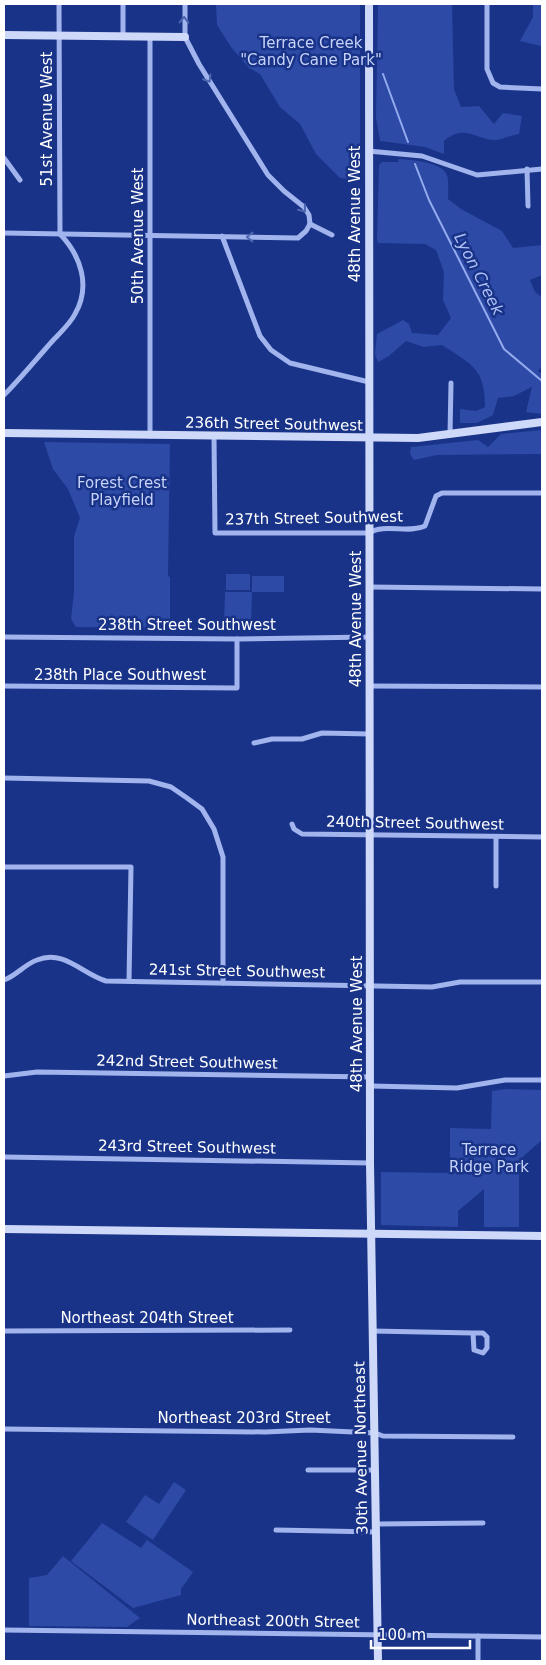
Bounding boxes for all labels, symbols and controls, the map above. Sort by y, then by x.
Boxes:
one-way arrow [179,16,189,24]
park label: Terrace Creek "Candy Cane Park" [240,34,382,69]
street label: 51st Avenue West [38,51,56,186]
one-way arrow [202,74,212,83]
street label: 48th Avenue West [346,146,364,282]
street label: 50th Avenue West [129,168,147,304]
one-way arrow [298,203,306,212]
water label: Lyon Creek [450,230,508,319]
one-way arrow [246,232,254,242]
street label: 236th Street Southwest [185,413,363,435]
park label: Forest Crest Playfield [77,474,167,509]
street label: 237th Street Southwest [225,507,403,529]
street label: 48th Avenue West [347,551,365,687]
street label: 238th Street Southwest [98,616,276,634]
street label: 238th Place Southwest [34,666,206,684]
street label: 240th Street Southwest [326,812,504,834]
street label: 48th Avenue West [348,956,366,1092]
street label: 241st Street Southwest [149,960,325,982]
street label: 242nd Street Southwest [96,1051,278,1073]
street label: 243rd Street Southwest [98,1136,276,1158]
park label: Terrace Ridge Park [449,1141,529,1176]
street label: Northeast 204th Street [60,1309,234,1327]
street label: 30th Avenue Northeast [350,1361,372,1535]
street label: Northeast 203rd Street [157,1409,331,1427]
street label: Northeast 200th Street [186,1610,360,1632]
scale bar [371,1618,470,1650]
text: 100 m [378,1626,426,1644]

